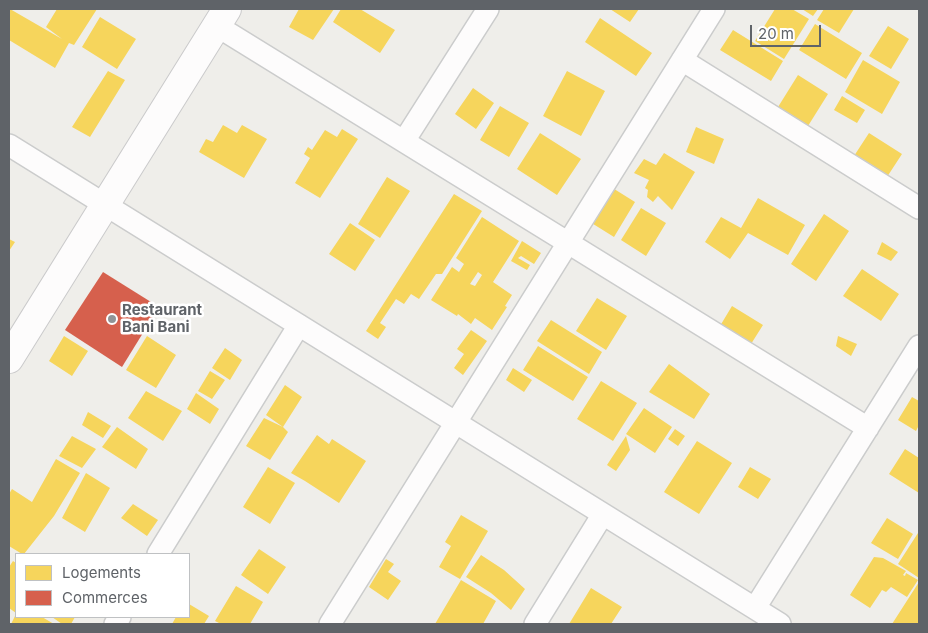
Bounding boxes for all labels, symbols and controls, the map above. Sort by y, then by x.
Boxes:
scale bar [753,15,824,47]
text: 20 m [758,24,794,43]
place label: Restaurant Bani Bani [122,301,202,336]
marker: Restaurant Bani Bani [106,313,118,325]
legend [15,553,190,618]
text: Logements [62,563,141,582]
text: Commerces [62,588,148,607]

